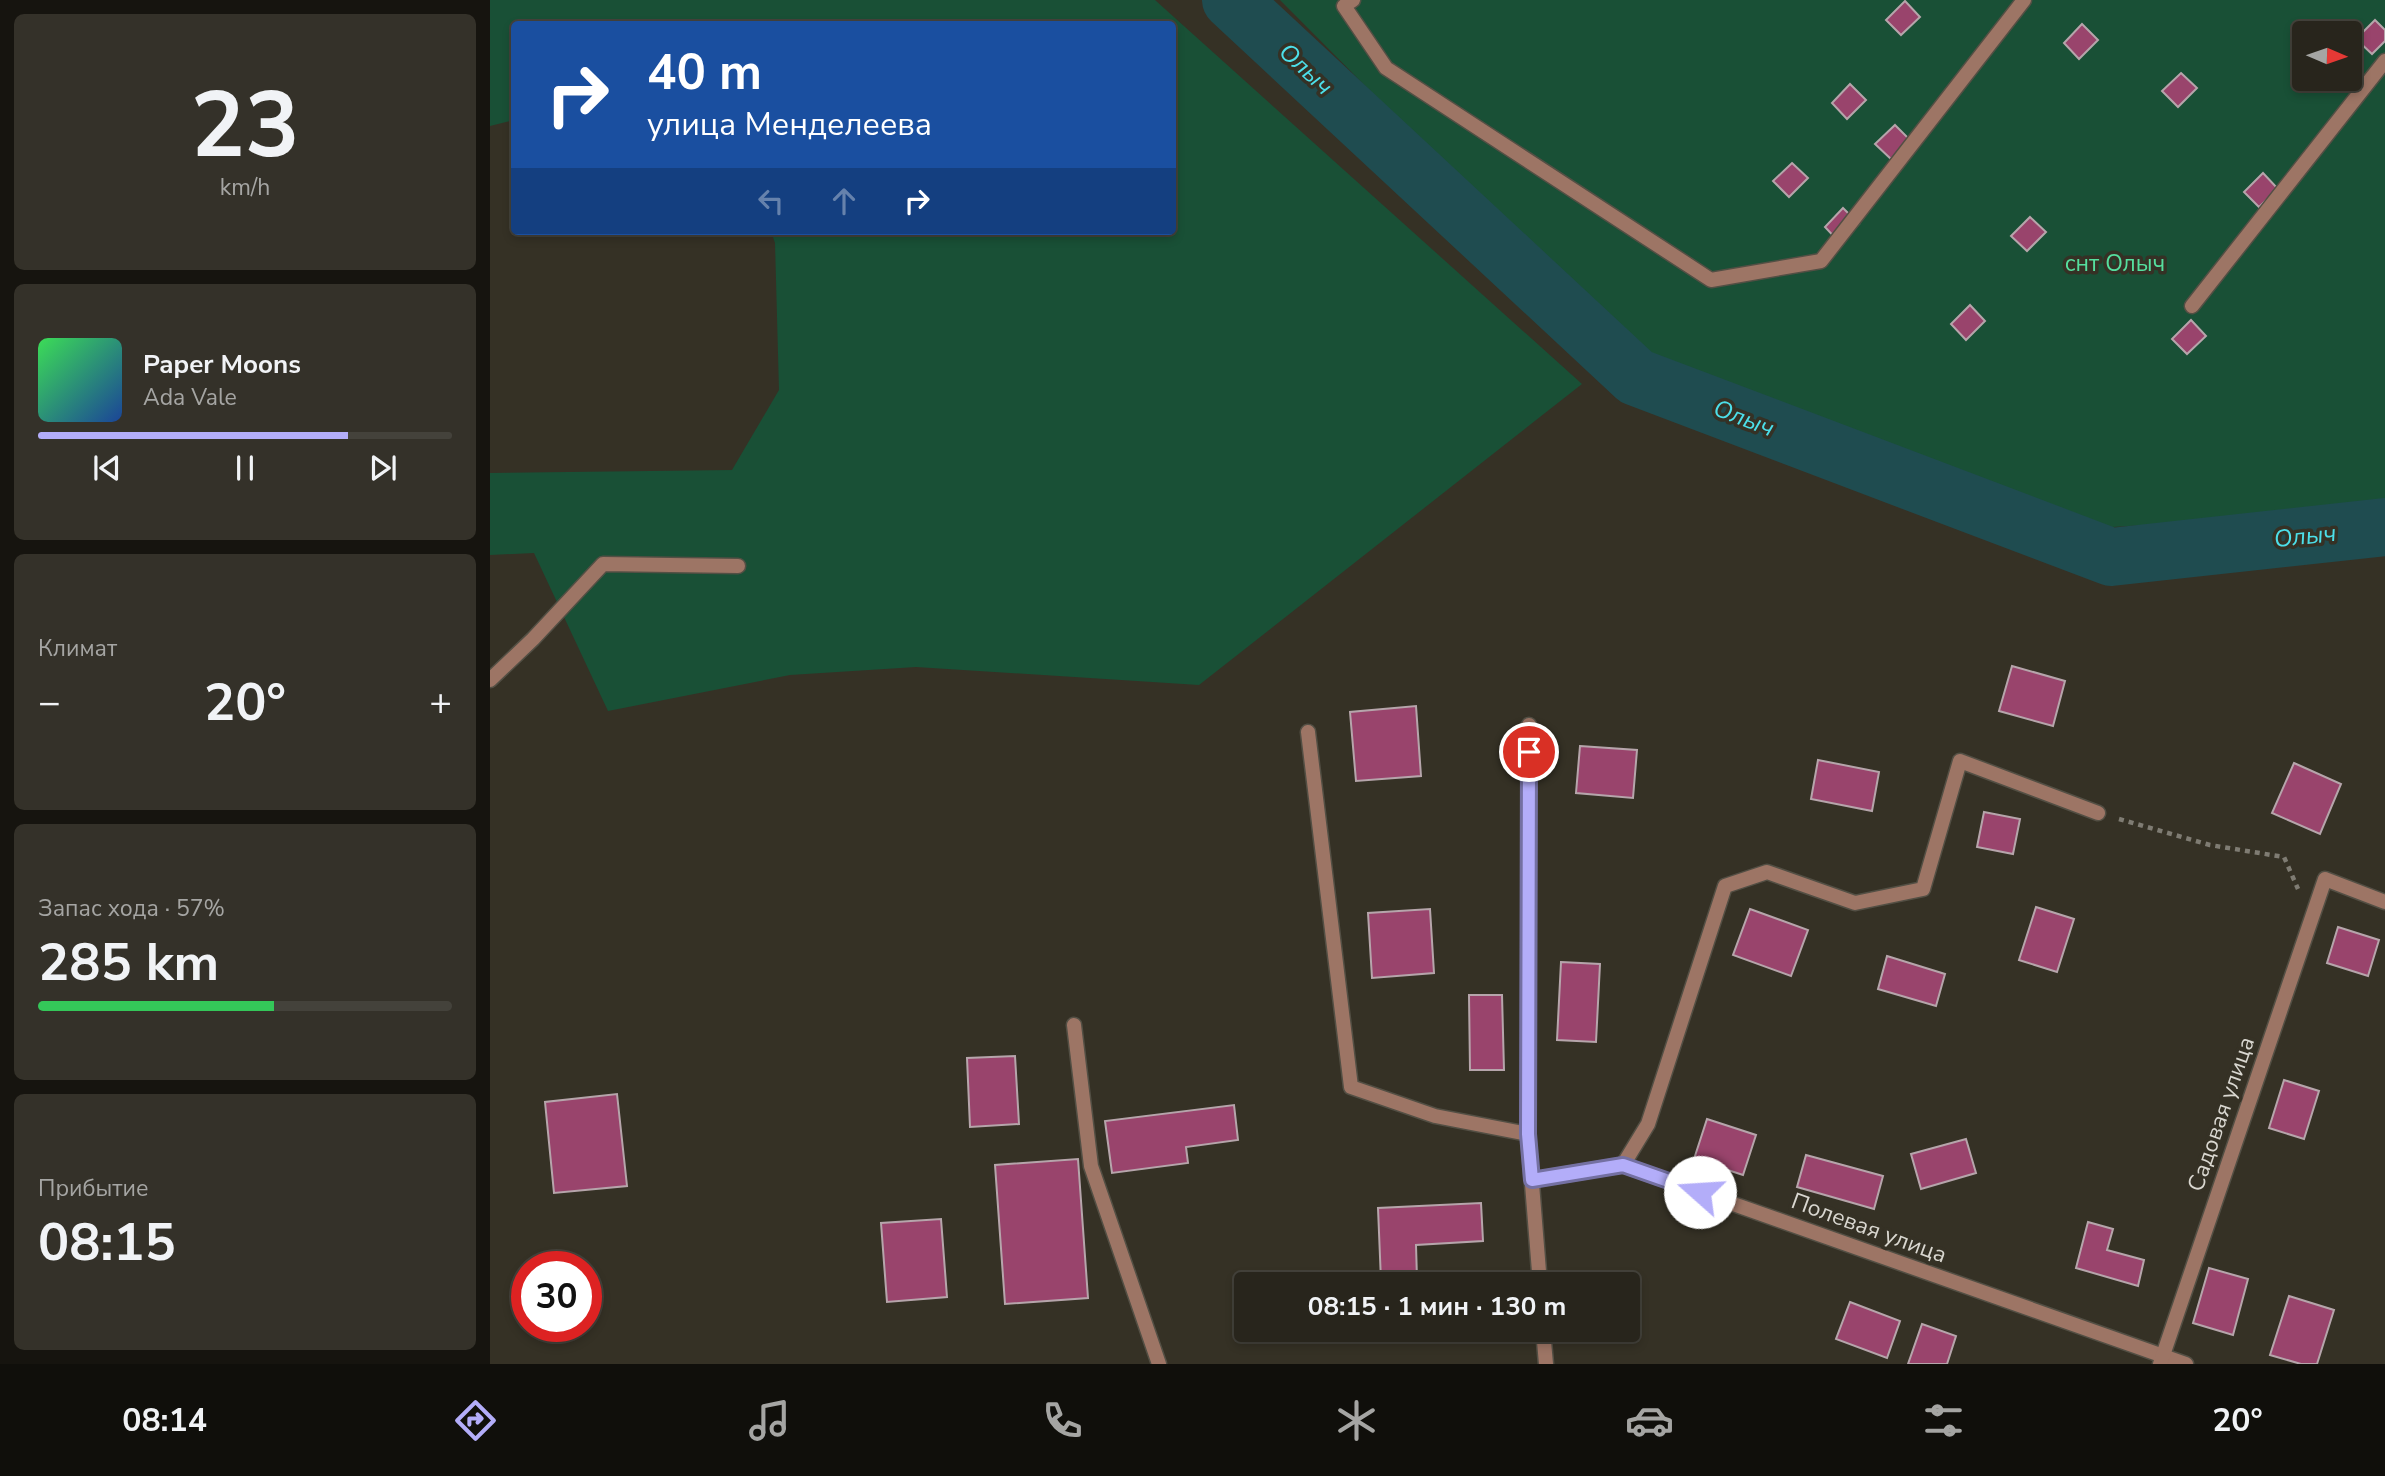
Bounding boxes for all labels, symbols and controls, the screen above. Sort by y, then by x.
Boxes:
north arrow [2292,21,2362,91]
map controls [2292,21,2362,91]
water label: Олыч [1272,36,1340,102]
text: 40 m [647,39,762,106]
icon: right [532,49,623,140]
text: 23 [190,64,300,188]
text: улица Менделеева [647,103,932,146]
text: km/h [220,172,270,203]
icon: left [752,182,790,220]
icon: ahead [825,182,863,220]
icon: right [898,182,936,220]
park label: снт Олыч [2065,248,2165,279]
text: Paper Moons [143,347,301,382]
text: Ada Vale [143,382,237,413]
water label: Олыч [1709,392,1779,444]
icon: previous [88,449,126,487]
icon: pause [226,449,264,487]
icon: next [364,449,402,487]
water label: Олыч [2272,517,2338,555]
text: Климат [38,633,117,664]
text: 20° [204,667,286,738]
text: − [38,677,61,728]
text: + [429,677,452,728]
pin [1499,722,1559,782]
icon: arrive [1510,733,1548,771]
text: Запас хода · 57% [38,893,225,924]
text: 285 km [38,927,219,998]
street label: Садовая улица [2180,1032,2262,1196]
position arrow [1663,1155,1737,1229]
text: Прибытие [38,1173,148,1204]
street label: Полевая улица [1787,1186,1951,1270]
text: 08:15 [38,1207,176,1278]
speed limit sign: 30 [511,1251,602,1342]
text: 08:15 · 1 мин · 130 m [1308,1289,1566,1324]
icon: directions [451,1396,500,1445]
icon: music [745,1396,794,1445]
icon: phone [1038,1396,1087,1445]
icon: climate [1332,1396,1381,1445]
icon: car [1625,1396,1674,1445]
icon: filters [1919,1396,1968,1445]
text: 08:14 [122,1399,207,1442]
text: 20° [2212,1399,2263,1442]

